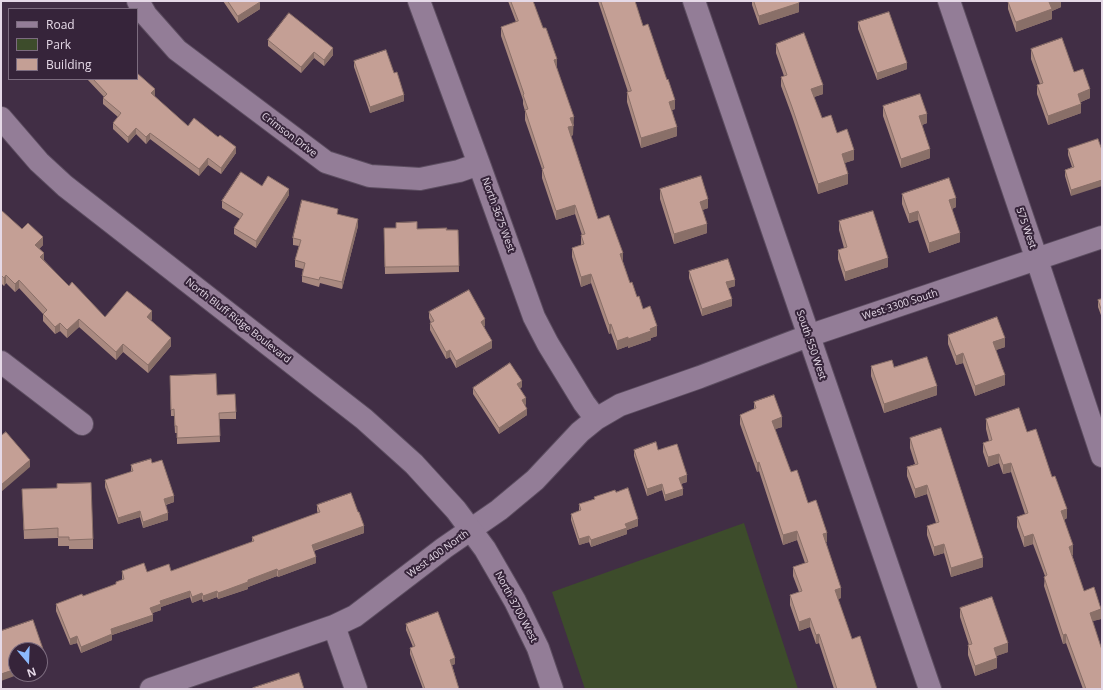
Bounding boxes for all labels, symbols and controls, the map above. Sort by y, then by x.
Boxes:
legend [8,8,138,80]
text: Road [46,16,75,33]
text: Park [46,36,71,53]
text: Building [46,56,91,73]
street label: Crimson Drive [259,110,319,160]
street label: North 3675 West [479,176,517,254]
street label: 575 West [1013,206,1039,250]
street label: North Bluff Ridge Boulevard [183,276,293,366]
street label: West 3300 South [861,287,939,323]
street label: South 550 West [793,309,829,381]
street label: West 400 North [405,528,471,580]
street label: North 3700 West [492,569,540,645]
north arrow [8,642,48,682]
text: N [25,664,38,681]

